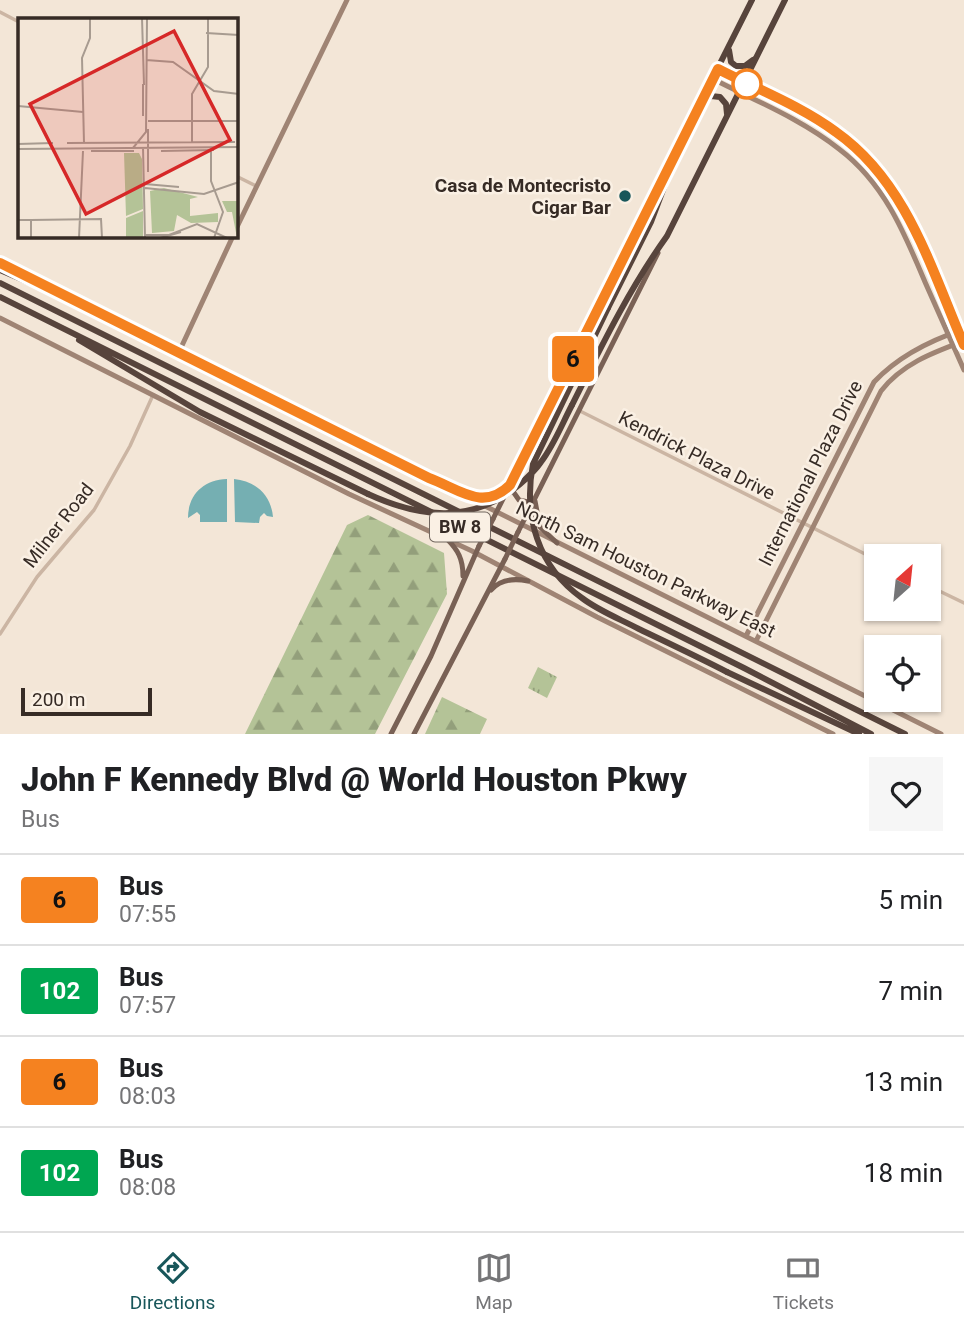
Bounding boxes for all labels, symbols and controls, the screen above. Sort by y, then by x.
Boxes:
inset map [18,18,238,238]
unlabelled marker [732,69,762,99]
place label: Casa de Montecristo Cigar Bar [435,174,611,219]
marker: Casa de Montecristo Cigar Bar [617,188,633,204]
line badge: 6 [550,336,596,382]
text: 6 [566,345,580,373]
street label: International Plaza Drive [754,377,867,570]
street label: Kendrick Plaza Drive [615,406,779,505]
street label: Milner Road [18,478,99,572]
street label: North Sam Houston Parkway East [512,496,779,642]
road number: BW 8 [430,512,490,542]
north arrow [864,544,942,621]
map controls [864,544,941,712]
button: locate [864,635,941,712]
scale bar [21,685,152,717]
text: 200 m [32,688,85,711]
button: heart [869,757,943,831]
text: John F Kennedy Blvd @ World Houston Pkwy [21,760,687,799]
text: Bus [21,806,60,833]
text: Bus [119,871,164,901]
text: 5 min [878,885,943,915]
text: 6 [53,886,66,914]
text: 07:55 [119,901,176,928]
text: Bus [119,962,164,992]
text: 7 min [878,976,943,1006]
text: 102 [39,977,80,1005]
text: 07:57 [119,992,176,1019]
text: Bus [119,1053,164,1083]
text: 13 min [864,1067,943,1097]
text: 6 [53,1068,66,1096]
text: 08:03 [119,1083,176,1110]
text: Bus [119,1144,164,1174]
text: 18 min [864,1158,943,1188]
text: 102 [39,1159,80,1187]
text: 08:08 [119,1174,176,1201]
tab: Directions [130,1249,215,1314]
tab: Map [475,1249,513,1314]
tab: Tickets [773,1249,834,1314]

